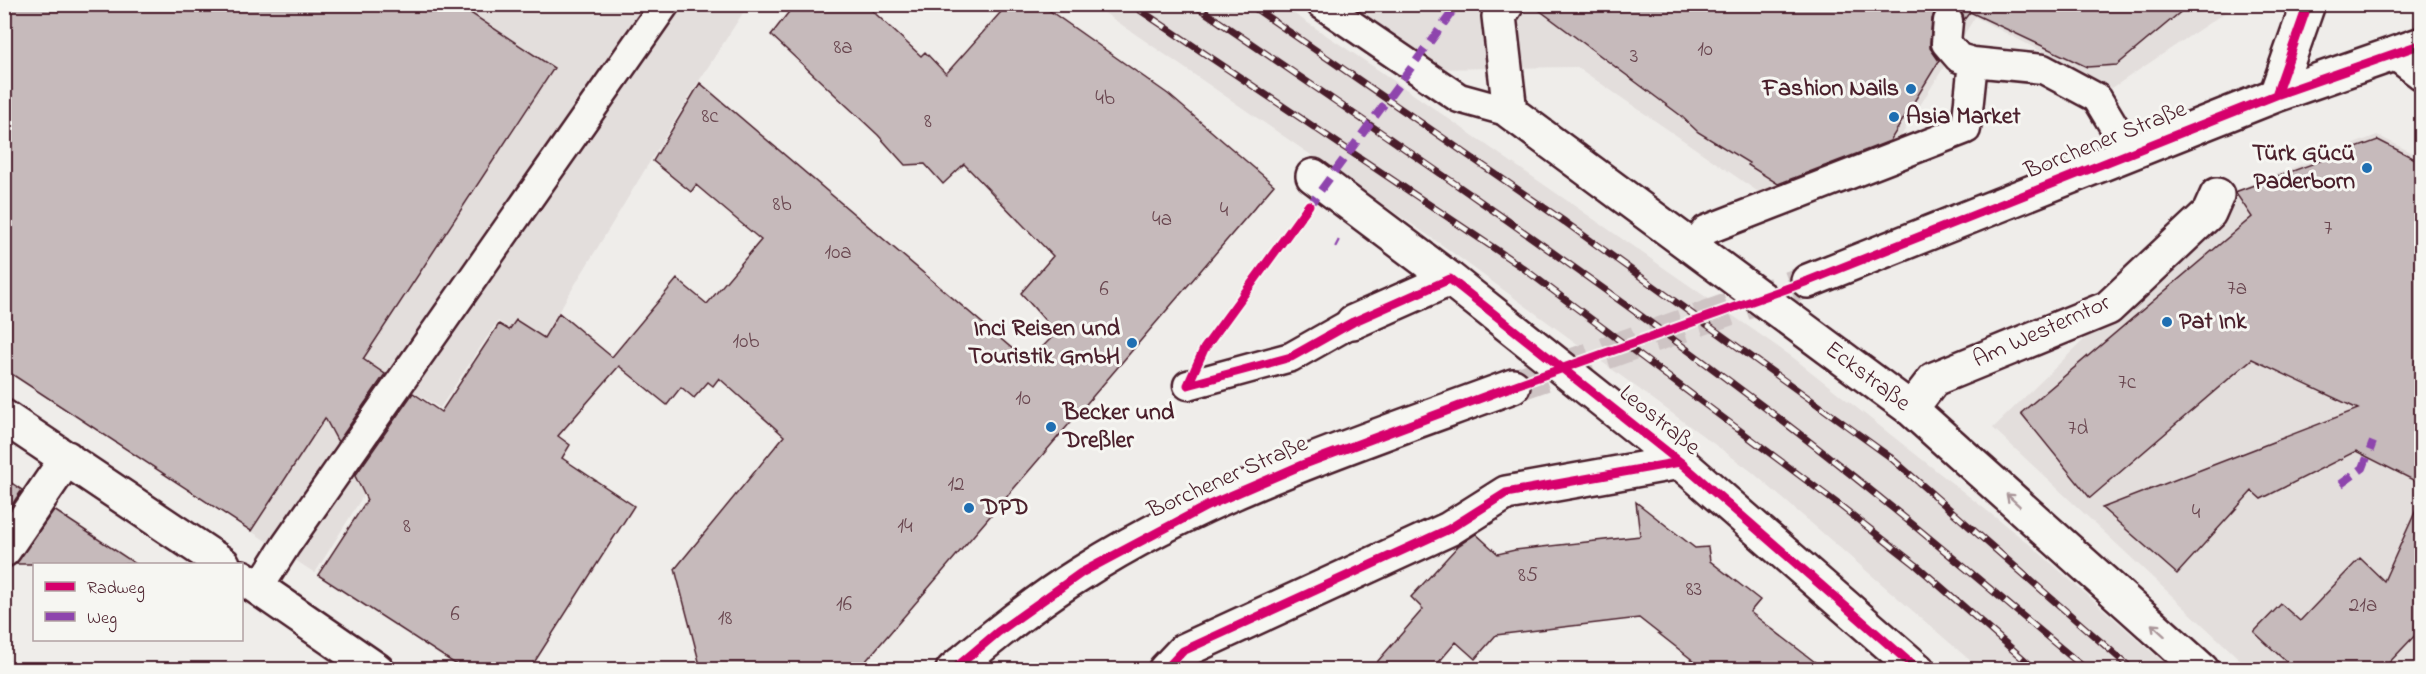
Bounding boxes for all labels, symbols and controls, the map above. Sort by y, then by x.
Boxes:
house number: 8a [833,33,853,63]
house number: 10 [1697,35,1713,65]
house number: 3 [1630,42,1638,72]
place label: Fashion Nails [1762,72,1899,107]
marker: Fashion Nails [1904,82,1918,96]
house number: 4b [1095,84,1115,114]
street label: Borchener Straße [2019,92,2193,190]
place label: Asia Market [1906,100,2022,135]
house number: 8c [701,102,719,132]
house number: 8 [924,107,932,137]
marker: Asia Market [1887,110,1901,124]
place label: Türk Gücü Paderborn [2252,137,2355,200]
marker: Türk Gücü Paderborn [2360,161,2374,175]
house number: 8b [773,190,791,220]
house number: 4 [1220,196,1229,226]
house number: 4a [1152,205,1172,235]
house number: 7 [2324,214,2333,244]
house number: 10a [824,238,852,268]
house number: 7a [2227,274,2247,304]
house number: 6 [1099,275,1109,305]
street label: Am Westerntor [1968,286,2117,378]
place label: Pat Ink [2179,305,2247,340]
place label: Inci Reisen und Touristik GmbH [968,312,1121,375]
marker: Pat Ink [2160,315,2174,329]
house number: 10b [733,327,759,357]
street label: Eckstraße [1817,333,1918,421]
marker: Inci Reisen und Touristik GmbH [1125,336,1139,350]
house number: 7c [2118,368,2137,398]
street label: Leostraße [1611,377,1708,465]
house number: 10 [1015,384,1031,414]
place label: Becker und Dreßler [1062,396,1175,459]
house number: 7d [2068,414,2088,444]
marker: Becker und Dreßler [1044,420,1058,434]
street label: Borchener Straße [1141,427,1314,529]
house number: 12 [947,470,965,500]
place label: DPD [980,491,1029,526]
one-way arrow [2006,493,2021,507]
house number: 4 [2192,498,2201,528]
marker: DPD [962,501,976,515]
house number: 8 [403,512,411,542]
house number: 14 [897,512,913,542]
house number: 85 [1518,561,1538,591]
legend [33,563,243,641]
house number: 83 [1686,575,1702,605]
text: Radweg [87,576,145,603]
house number: 16 [836,590,852,620]
house number: 21a [2349,591,2377,621]
house number: 6 [450,600,460,630]
house number: 18 [718,604,732,634]
text: Weg [87,606,117,633]
one-way arrow [2151,623,2166,637]

